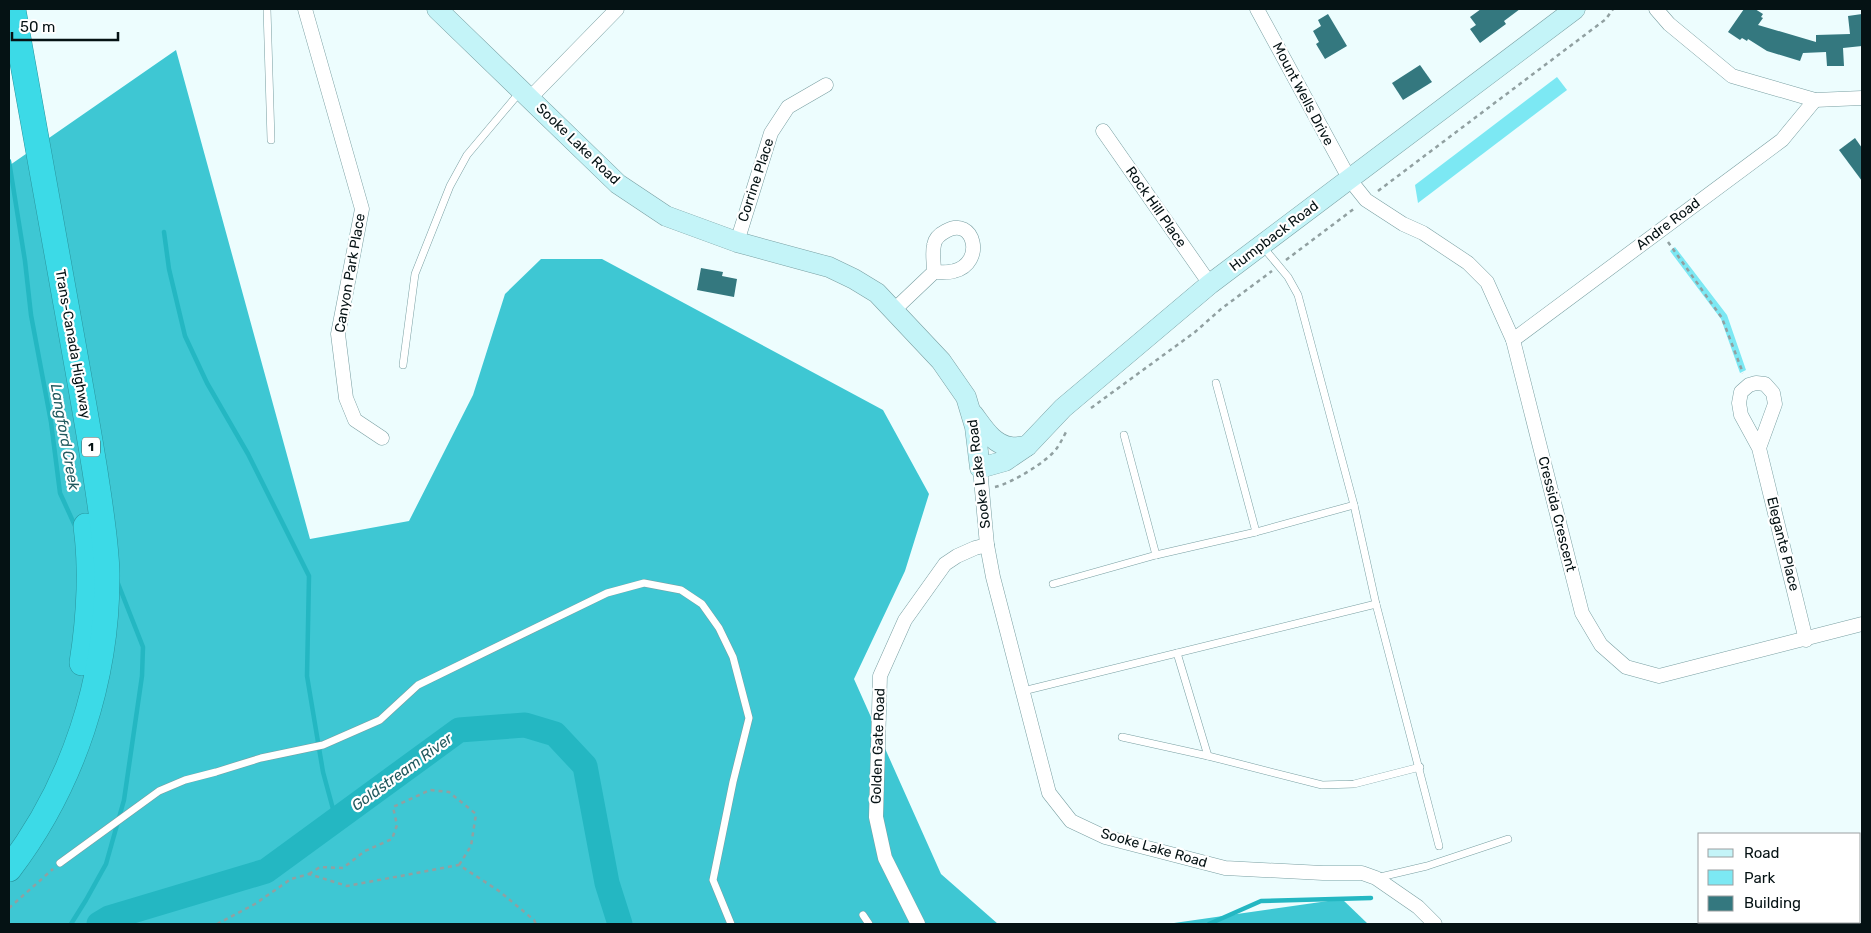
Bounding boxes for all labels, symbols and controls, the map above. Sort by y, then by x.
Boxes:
scale bar [12,10,119,42]
text: 50 m [20,18,55,36]
street label: Mount Wells Drive [1269,39,1337,149]
street label: Sooke Lake Road [533,100,623,188]
street label: Corrine Place [735,136,778,224]
street label: Rock Hill Place [1122,163,1190,251]
street label: Andre Road [1633,194,1703,254]
street label: Humpback Road [1226,197,1322,275]
street label: Canyon Park Place [331,212,369,334]
street label: Trans-Canada Highway [51,268,95,420]
water label: Langford Creek [47,382,83,492]
street label: Sooke Lake Road [964,418,994,530]
road number: 1 [82,438,100,457]
street label: Cressida Crescent [1534,454,1580,574]
street label: Elegante Place [1763,495,1803,593]
street label: Golden Gate Road [867,688,889,804]
water label: Goldstream River [348,729,457,815]
street label: Sooke Lake Road [1099,825,1209,871]
legend [1698,833,1861,923]
text: Road [1744,844,1780,862]
text: Park [1744,869,1775,887]
text: Building [1744,894,1801,912]

